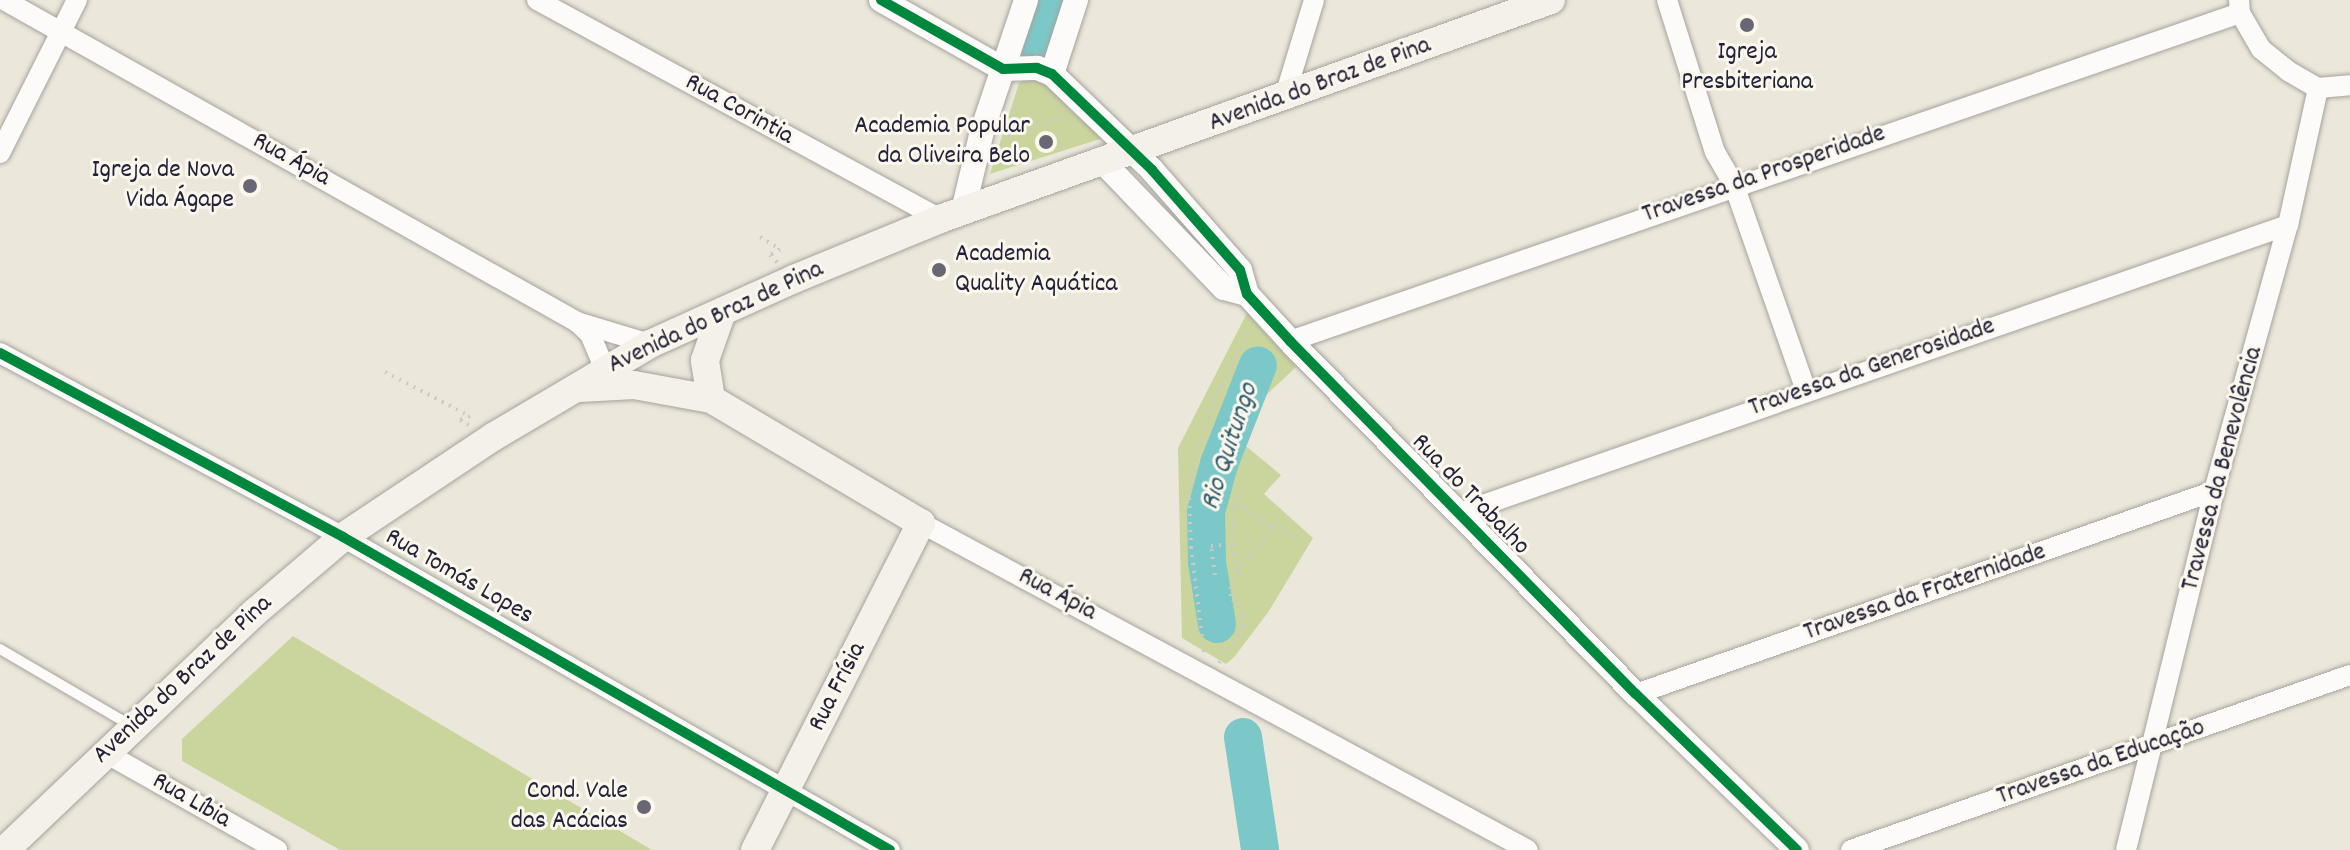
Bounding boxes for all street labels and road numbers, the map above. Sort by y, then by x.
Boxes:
street label: Avenida do Braz de Pina [1205,30,1435,140]
street label: Rua Corintia [679,67,799,153]
street label: Travessa da Prosperidade [1638,119,1890,231]
street label: Rua Ápia [247,126,335,194]
street label: Avenida do Braz de Pina [604,254,828,382]
street label: Travessa da Generosidade [1745,311,1999,425]
street label: Travessa da Benevolência [2175,344,2271,594]
street label: Rua do Trabalho [1404,428,1536,562]
street label: Rua Tomás Lopes [379,522,539,632]
street label: Travessa da Fraternidade [1800,537,2050,649]
street label: Rua Ápia [1012,561,1102,629]
street label: Avenida do Braz de Pina [87,589,279,771]
street label: Rua Frísia [802,637,874,737]
street label: Travessa da Educação [1993,713,2209,813]
street label: Rua Líbia [146,766,236,836]

